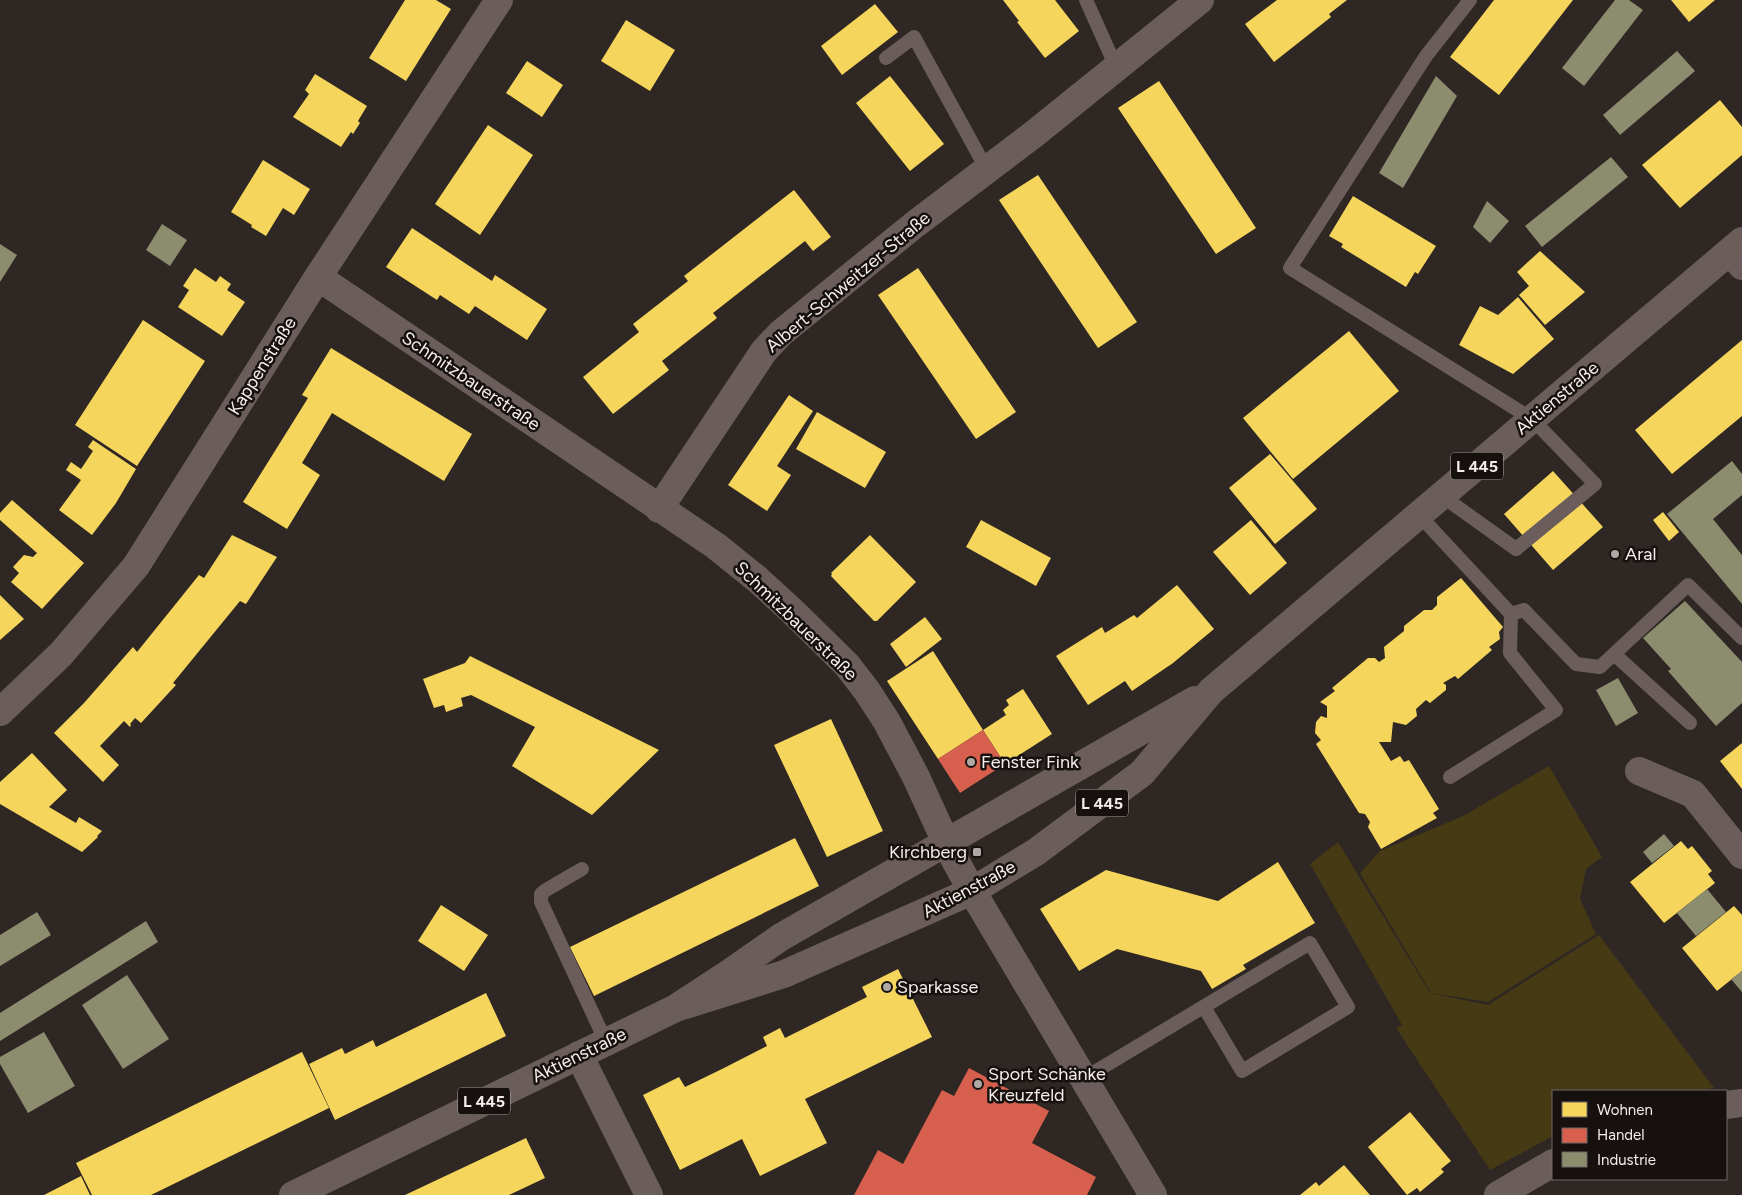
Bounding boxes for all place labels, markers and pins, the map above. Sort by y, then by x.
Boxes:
place label: Aral [1625,543,1656,565]
marker: Aral [1609,548,1621,560]
place label: Fenster Fink [981,751,1079,773]
marker: Fenster Fink [965,756,977,768]
place label: Kirchberg [889,841,967,863]
marker: Kirchberg [971,846,983,858]
place label: Sparkasse [897,976,978,998]
marker: Sparkasse [881,981,893,993]
place label: Sport Schänke Kreuzfeld [988,1063,1106,1106]
marker: Sport Schänke Kreuzfeld [972,1078,984,1090]

